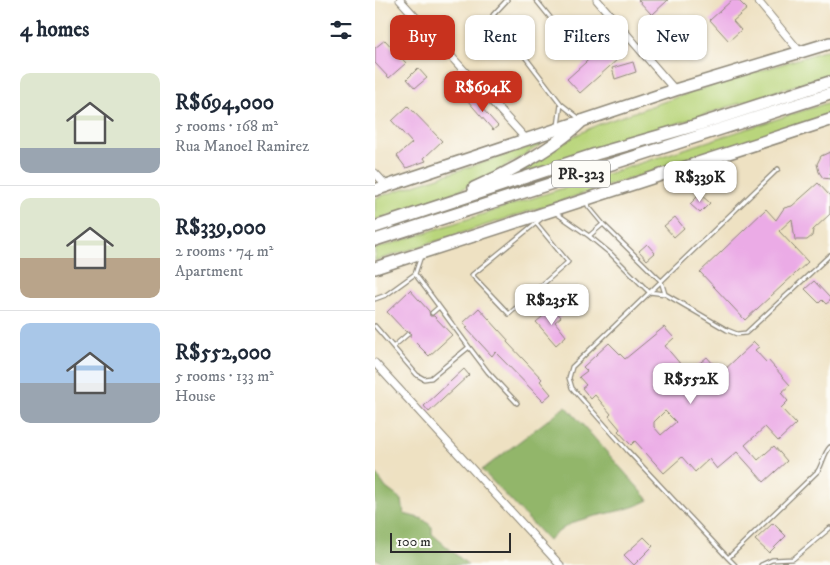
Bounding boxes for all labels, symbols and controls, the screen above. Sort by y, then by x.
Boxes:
chip: Buy [390,15,455,60]
chip: Rent [465,15,535,60]
chip: Filters [545,15,628,60]
chip: New [638,15,707,60]
icon: filters [327,16,355,44]
text: 4 homes [20,17,89,43]
pin: R$694K [442,70,524,113]
text: R$694K [455,77,511,97]
text: R$694,000 [175,90,274,116]
icon: home [60,93,120,153]
text: 5 rooms · 168 m² [175,116,278,136]
text: Rua Manoel Ramirez [175,136,309,156]
road number: PR-323 [552,160,610,188]
pin: R$339K [659,160,741,203]
text: R$339K [675,167,725,187]
text: R$339,000 [175,215,266,241]
icon: home [60,218,120,278]
text: 2 rooms · 74 m² [175,241,273,261]
text: Apartment [175,261,243,281]
pin: R$235K [511,284,593,326]
text: R$235K [526,290,578,310]
text: R$552,000 [175,340,271,366]
icon: home [60,343,120,403]
pin: R$552K [650,362,732,405]
text: 5 rooms · 133 m² [175,366,274,386]
text: R$552K [664,369,718,389]
text: House [175,386,216,406]
scale bar [390,530,511,553]
text: 100 m [397,533,431,551]

